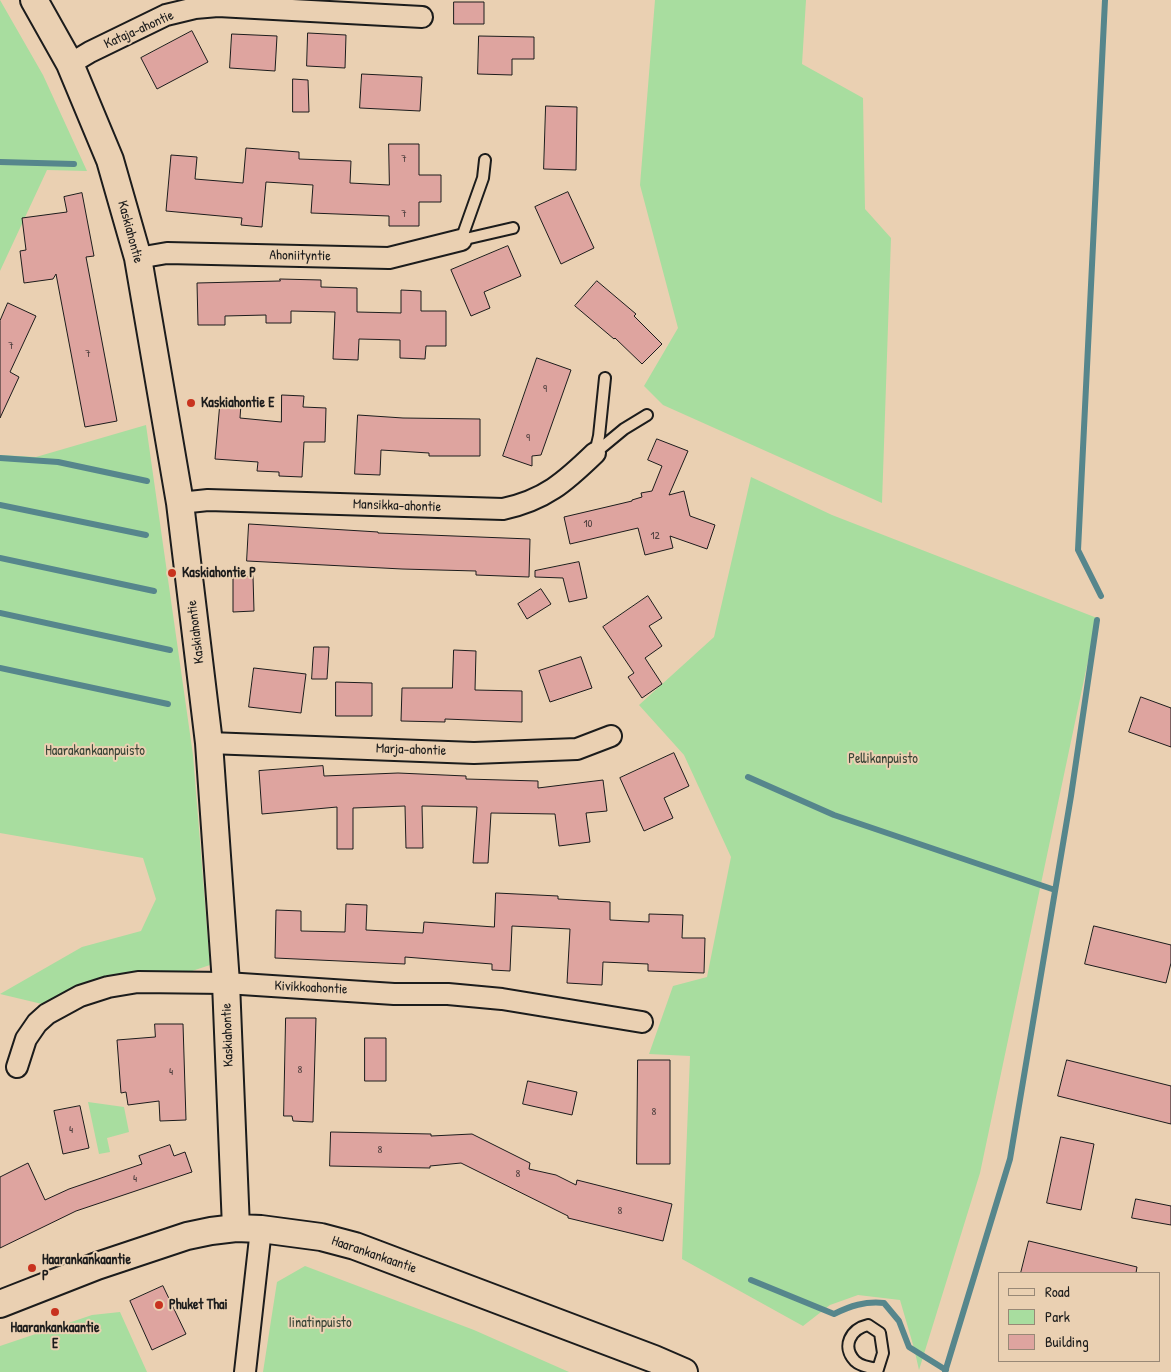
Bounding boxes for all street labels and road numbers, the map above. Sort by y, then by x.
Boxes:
street label: Kataja-ahontie [102,7,176,53]
street label: Kaskiahontie [114,199,146,265]
street label: Ahoniityntie [269,247,331,265]
street label: Mansikka-ahontie [353,496,441,516]
street label: Kaskiahontie [184,599,208,665]
street label: Marja-ahontie [375,740,447,760]
street label: Kivikkoahontie [274,978,348,998]
street label: Kaskiahontie [218,1003,238,1067]
street label: Haarankankaantie [329,1233,419,1277]

